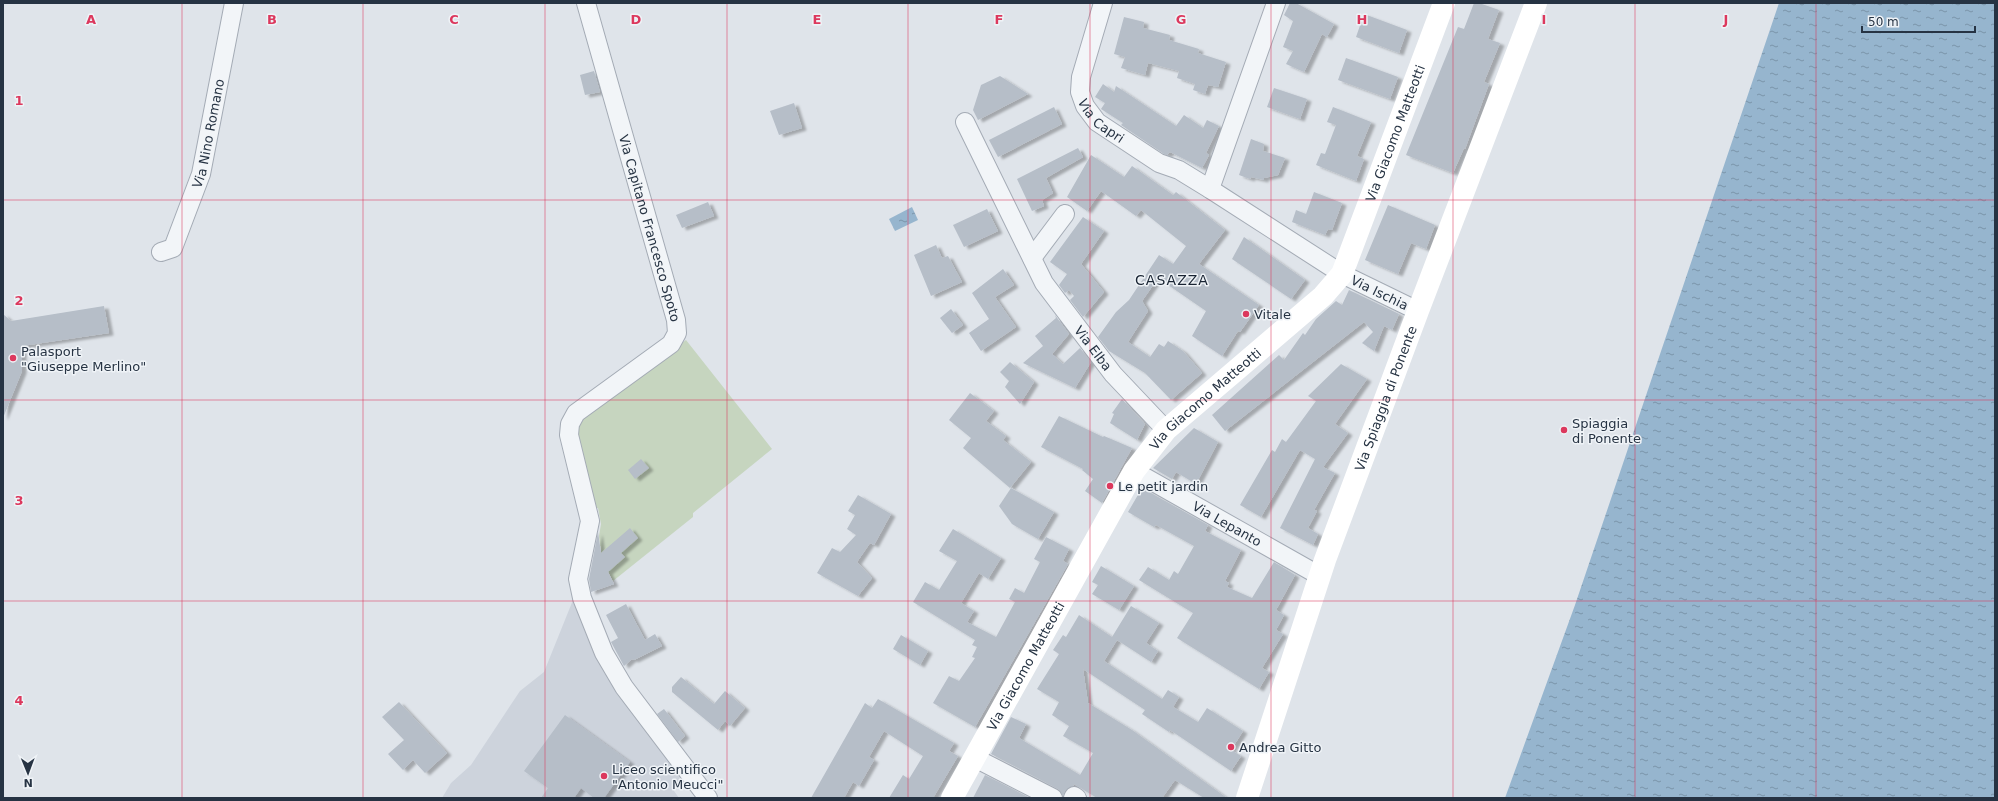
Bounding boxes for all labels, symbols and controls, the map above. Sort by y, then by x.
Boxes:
scale bar [1862,8,1975,34]
text: A [86,12,96,27]
text: B [267,12,277,27]
text: C [449,12,459,27]
text: D [631,12,642,27]
text: E [813,12,821,27]
text: F [995,12,1003,27]
text: G [1176,12,1186,27]
text: H [1357,12,1367,27]
text: I [1542,12,1546,27]
text: J [1723,12,1728,27]
text: 50 m [1868,15,1899,29]
street label: Via Giacomo Matteotti [1362,63,1428,204]
street label: Via Nino Romano [189,77,227,190]
text: 1 [14,93,24,108]
street label: Via Capri [1075,96,1127,145]
street label: Via Capitano Francesco Spoto [616,133,684,323]
district label: CASAZZA [1135,272,1209,288]
street label: Via Ischia [1349,272,1411,313]
text: 2 [14,293,24,308]
place label: Vitale [1254,307,1291,322]
marker: Vitale [1241,309,1251,319]
street label: Via Elba [1072,323,1115,373]
street label: Via Spiaggia di Ponente [1351,324,1419,473]
place label: Palasport "Giuseppe Merlino" [21,344,146,374]
street label: Via Giacomo Matteotti [1146,345,1264,453]
marker: Palasport "Giuseppe Merlino" [8,353,18,363]
place label: Spiaggia di Ponente [1572,416,1641,446]
marker: Spiaggia di Ponente [1559,425,1569,435]
place label: Le petit jardin [1118,479,1208,494]
marker: Le petit jardin [1105,481,1115,491]
text: 3 [14,493,24,508]
street label: Via Lepanto [1190,498,1264,549]
street label: Via Giacomo Matteotti [984,599,1067,733]
text: 4 [14,693,24,708]
place label: Andrea Gitto [1239,740,1321,755]
marker: Andrea Gitto [1226,742,1236,752]
north arrow [8,753,48,793]
place label: Liceo scientifico "Antonio Meucci" [612,762,723,792]
marker: Liceo scientifico "Antonio Meucci" [599,771,609,781]
text: N [23,776,33,789]

